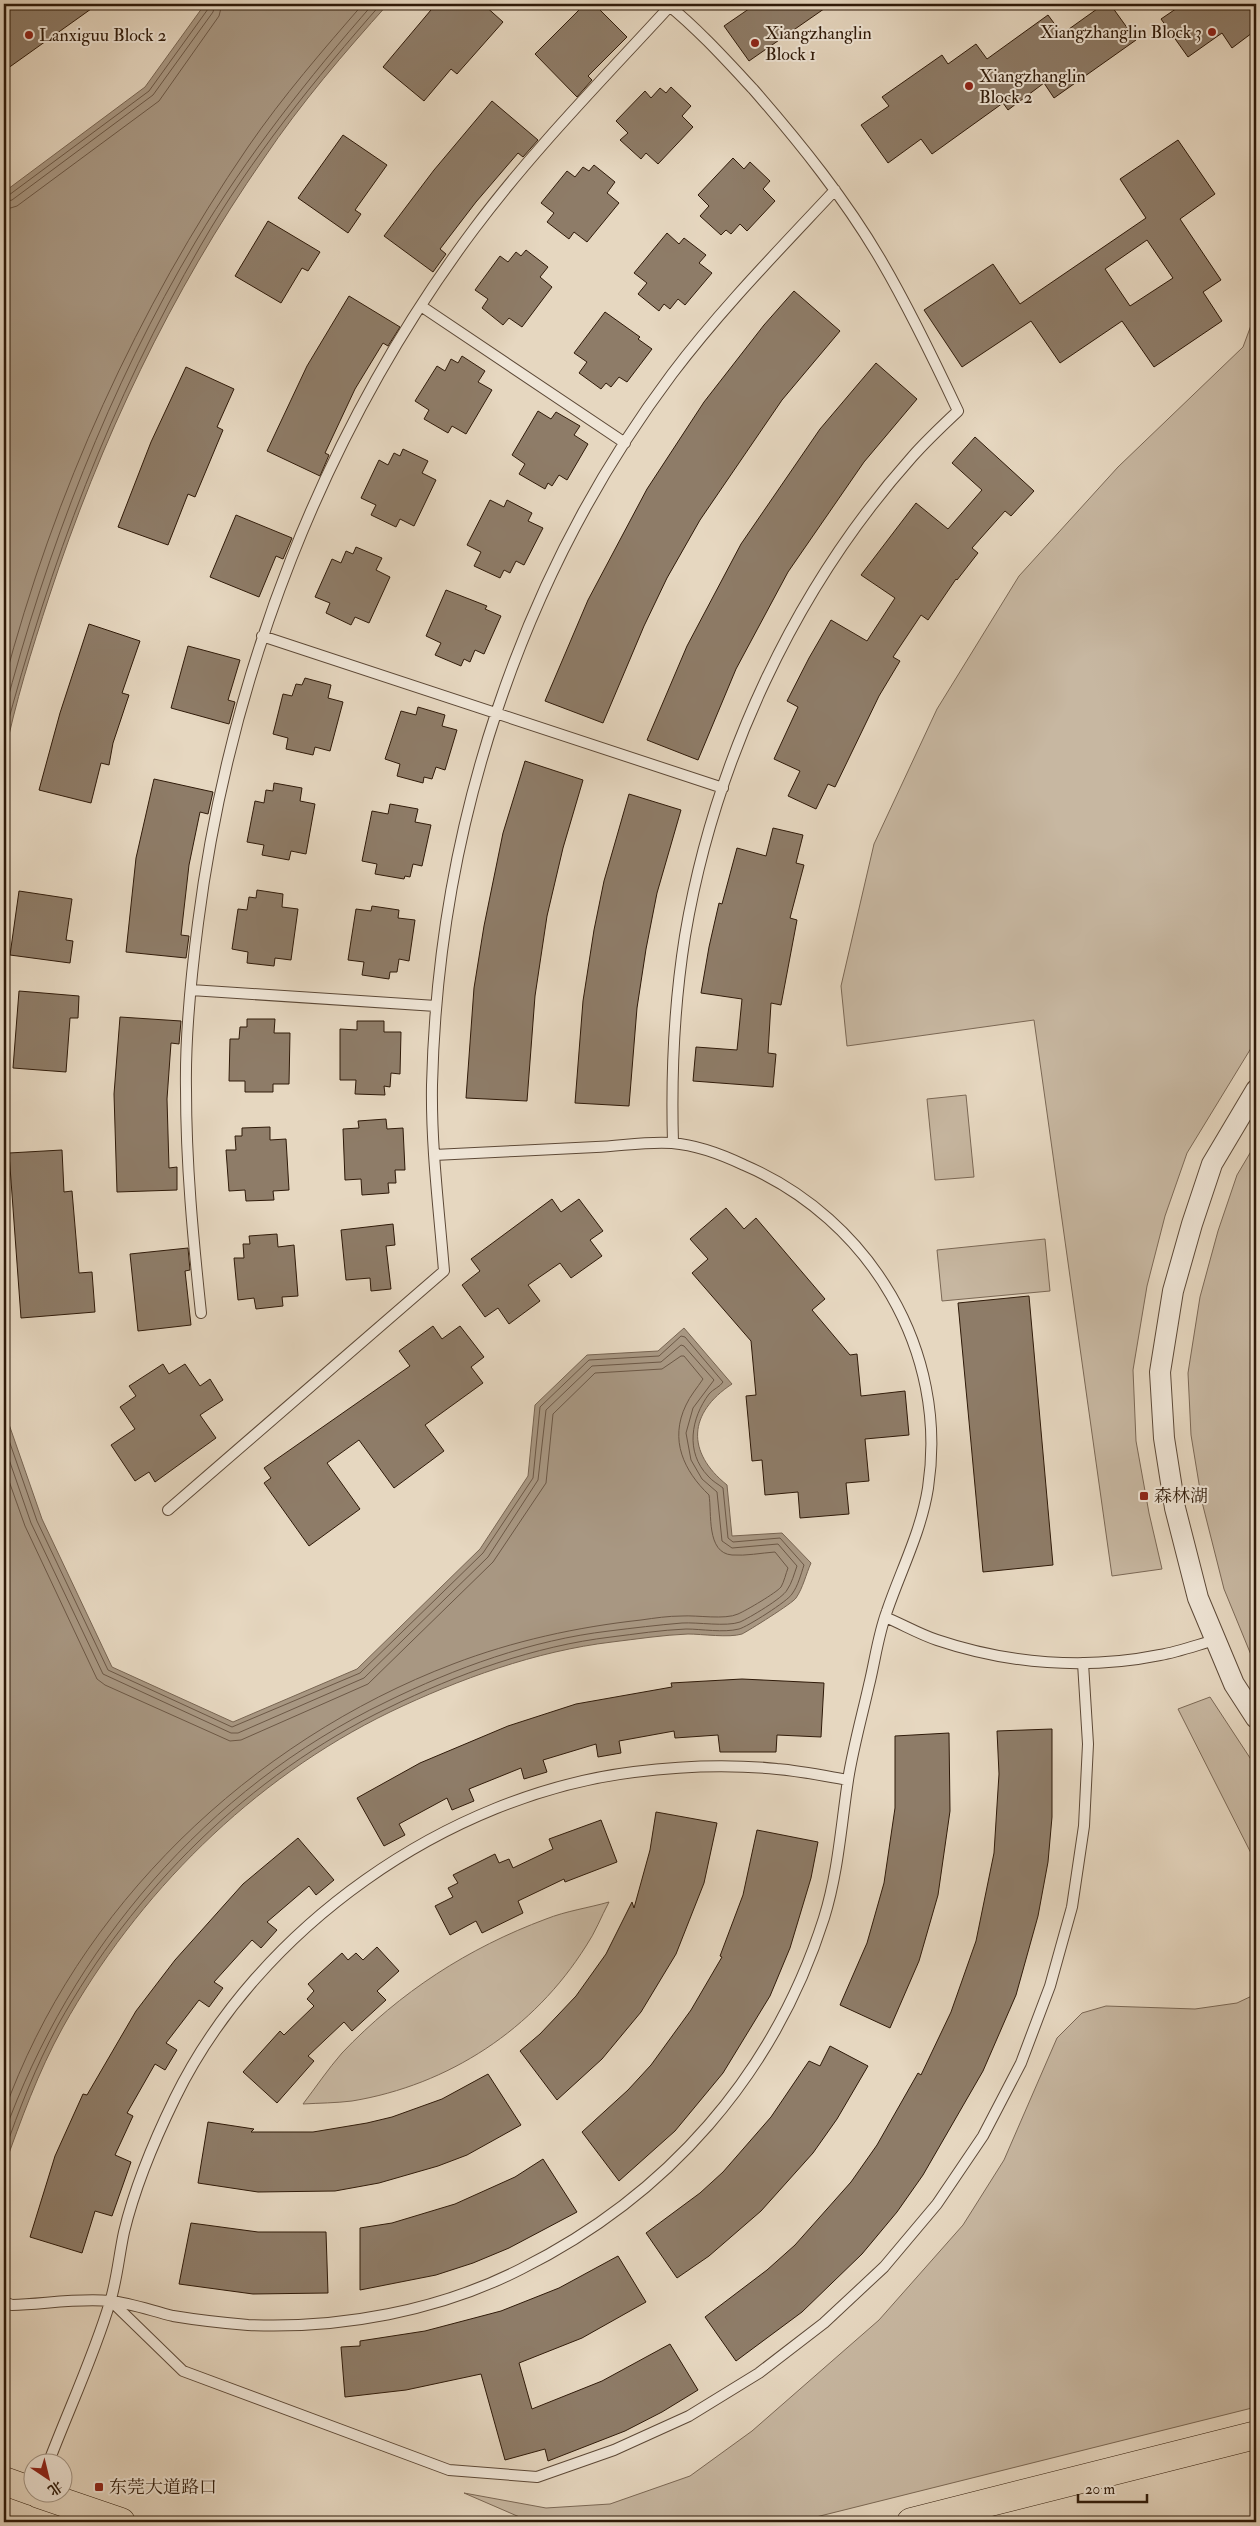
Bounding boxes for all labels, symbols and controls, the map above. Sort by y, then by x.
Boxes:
place label: Xiangzhanglin Block 3 [1040,21,1202,44]
place label: Xiangzhanglin Block 1 [765,22,872,66]
place label: Lanxiguu Block 2 [39,24,167,47]
marker: Xiangzhanglin Block 3 [1206,26,1218,38]
marker: Lanxiguu Block 2 [23,29,35,41]
marker: Xiangzhanglin Block 1 [749,37,761,49]
place label: Xiangzhanglin Block 2 [979,65,1086,109]
marker: Xiangzhanglin Block 2 [963,80,975,92]
place label: 森林湖 [1154,1485,1208,1508]
marker: 森林湖 [1138,1490,1150,1502]
north arrow [22,2454,72,2504]
scale bar [1078,2471,1146,2503]
place label: 东莞大道路口 [109,2476,217,2499]
text: 北 [45,2477,66,2499]
text: 20 m [1085,2480,1115,2499]
marker: 东莞大道路口 [93,2481,105,2493]

